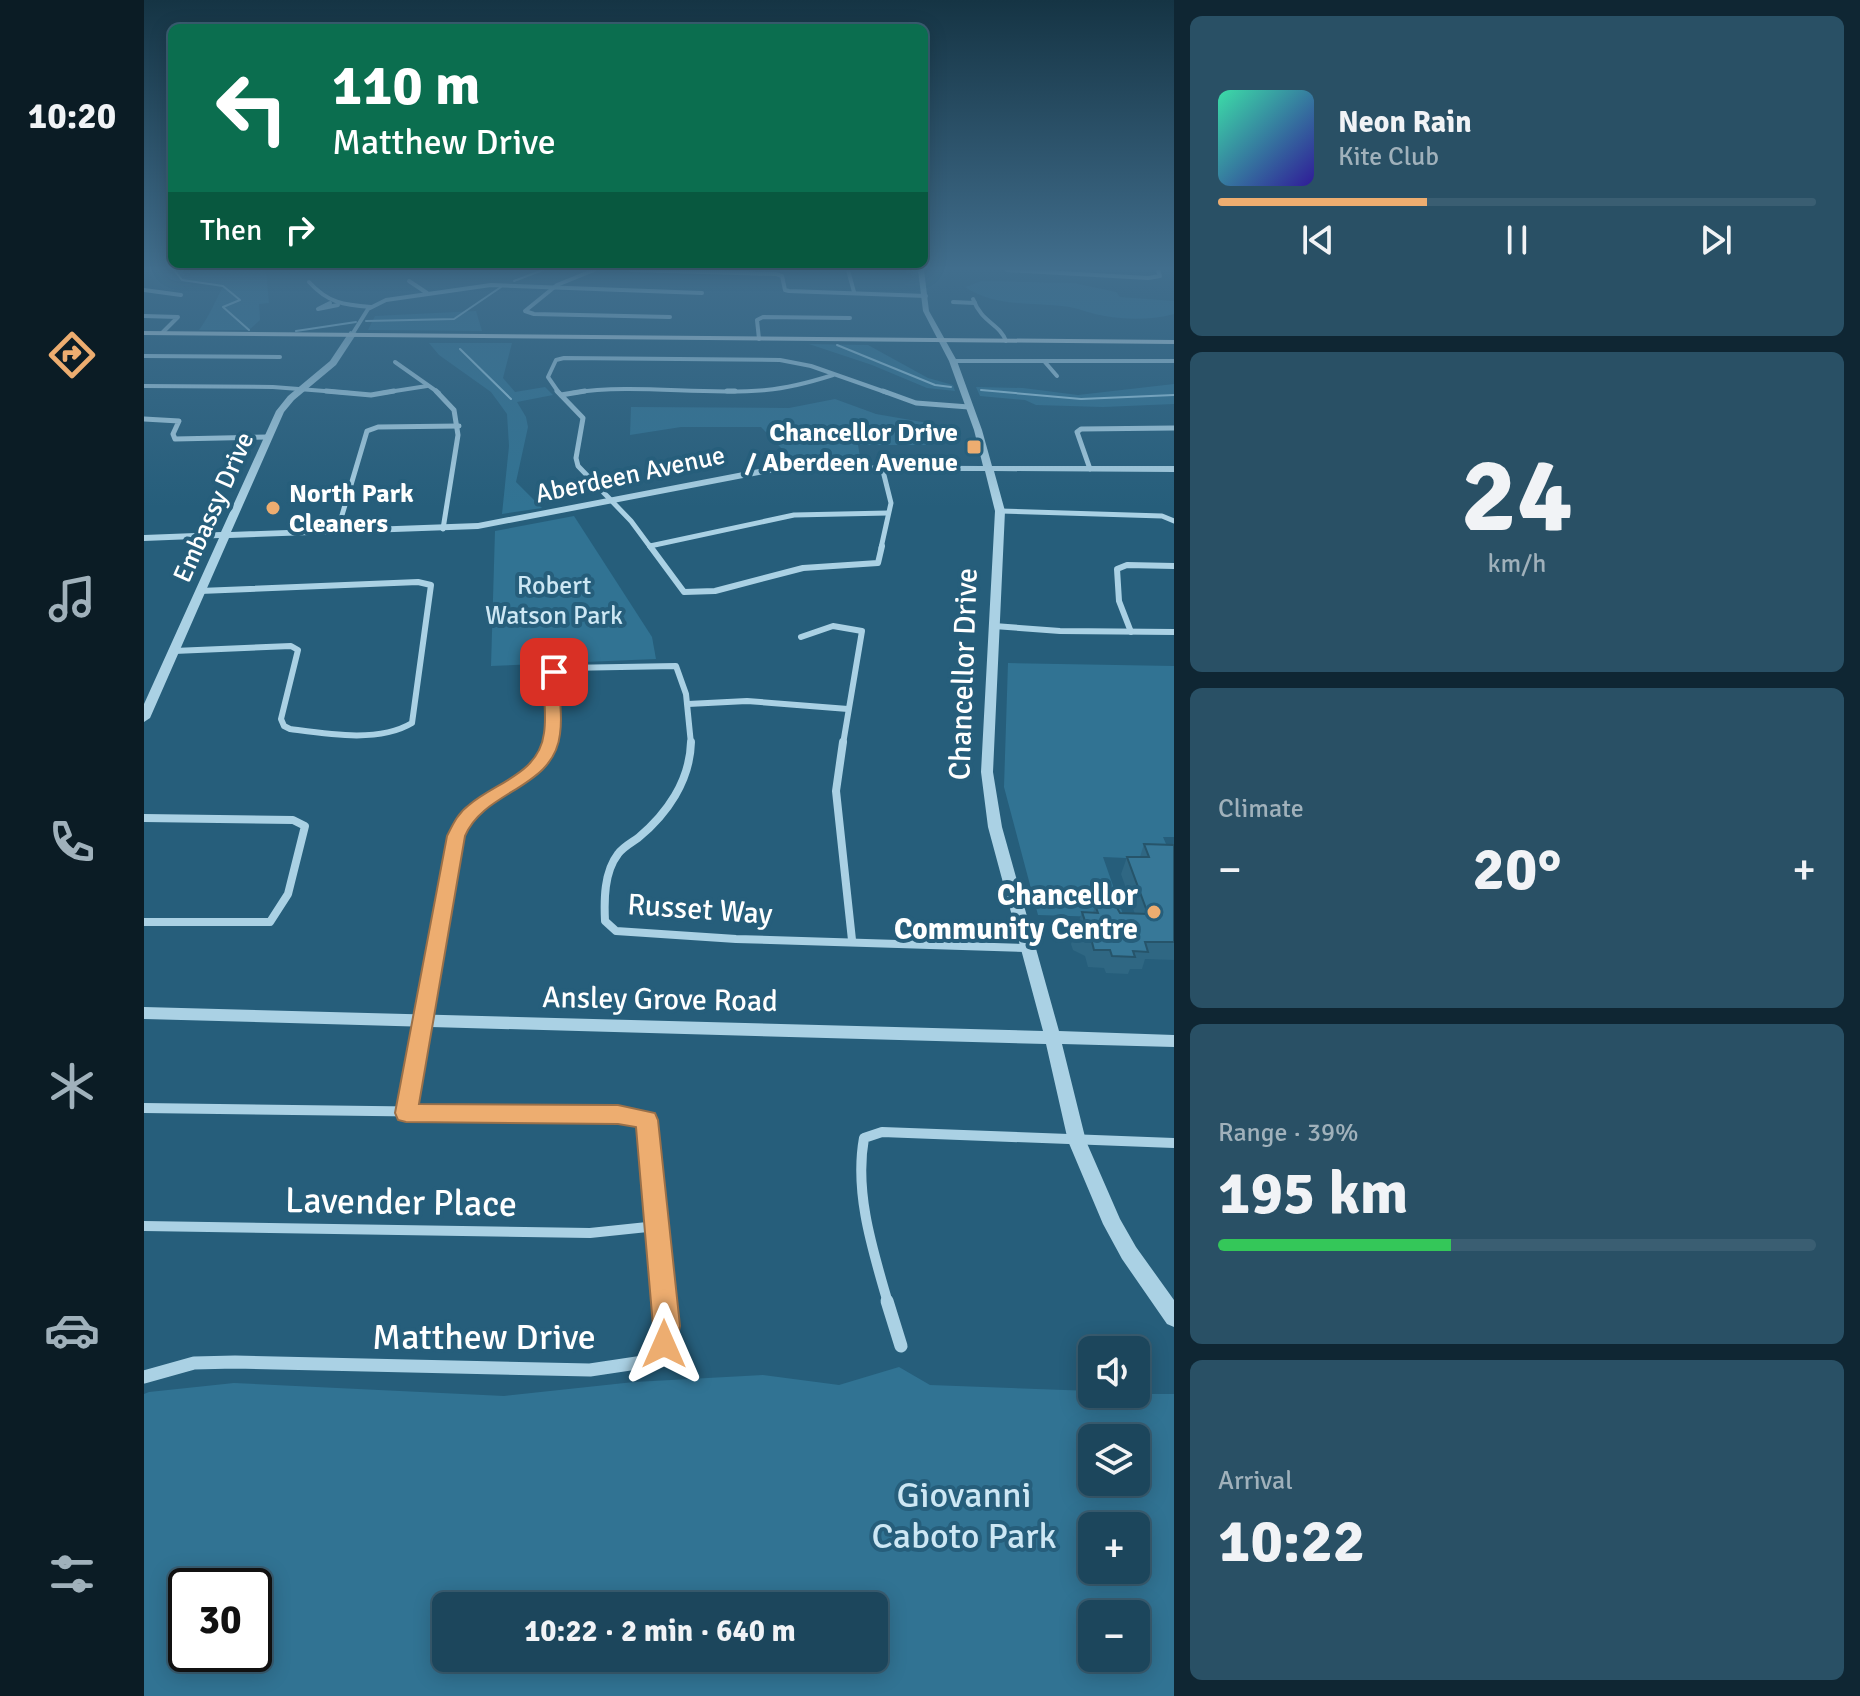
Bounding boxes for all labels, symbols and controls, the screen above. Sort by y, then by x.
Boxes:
text: 110 m [332,51,480,120]
icon: left [200,56,304,160]
text: 10:20 [28,94,116,139]
text: Neon Rain [1338,104,1472,141]
text: Matthew Drive [332,120,556,165]
text: Kite Club [1338,141,1439,173]
icon: right [278,208,322,252]
text: Then [200,212,262,249]
icon: previous [1296,218,1340,262]
icon: pause [1495,218,1539,262]
icon: next [1694,218,1738,262]
icon: directions [44,327,100,383]
place label: Chancellor Drive / Aberdeen Avenue [745,417,958,479]
street label: Embassy Drive [167,427,261,588]
text: 24 [1461,432,1573,560]
marker: Chancellor Drive / Aberdeen Avenue [965,438,983,456]
street label: Aberdeen Avenue [532,439,728,511]
place label: North Park Cleaners [289,478,414,540]
marker: North Park Cleaners [264,499,282,517]
text: km/h [1488,548,1546,580]
street label: Chancellor Drive [941,567,986,781]
park label: Robert Watson Park [485,570,623,632]
icon: music [44,571,100,627]
pin [520,638,588,706]
icon: arrive [532,650,576,694]
text: Climate [1218,793,1304,825]
icon: phone [44,814,100,870]
text: 20° [1473,833,1561,907]
text: − [1218,843,1242,897]
text: + [1792,843,1816,897]
place label: Chancellor Community Centre [894,877,1138,948]
street label: Russet Way [626,886,774,933]
marker: Chancellor Community Centre [1145,903,1163,921]
street label: Ansley Grove Road [542,979,778,1020]
icon: climate [44,1058,100,1114]
text: Range · 39% [1218,1117,1359,1149]
text: 195 km [1218,1157,1408,1231]
street label: Lavender Place [285,1178,517,1227]
icon: car [44,1302,100,1358]
position arrow [622,1302,706,1386]
street label: Matthew Drive [372,1315,596,1360]
map controls [1078,1336,1150,1672]
button: sound [1078,1336,1150,1408]
button: layers [1078,1424,1150,1496]
text: Arrival [1218,1465,1293,1497]
park label: Giovanni Caboto Park [871,1473,1057,1559]
text: 10:22 [1218,1505,1365,1579]
button: + [1078,1512,1150,1584]
icon: filters [44,1546,100,1602]
speed limit sign: 30 [168,1568,272,1672]
button: − [1078,1600,1150,1672]
text: 10:22 · 2 min · 640 m [524,1613,796,1650]

